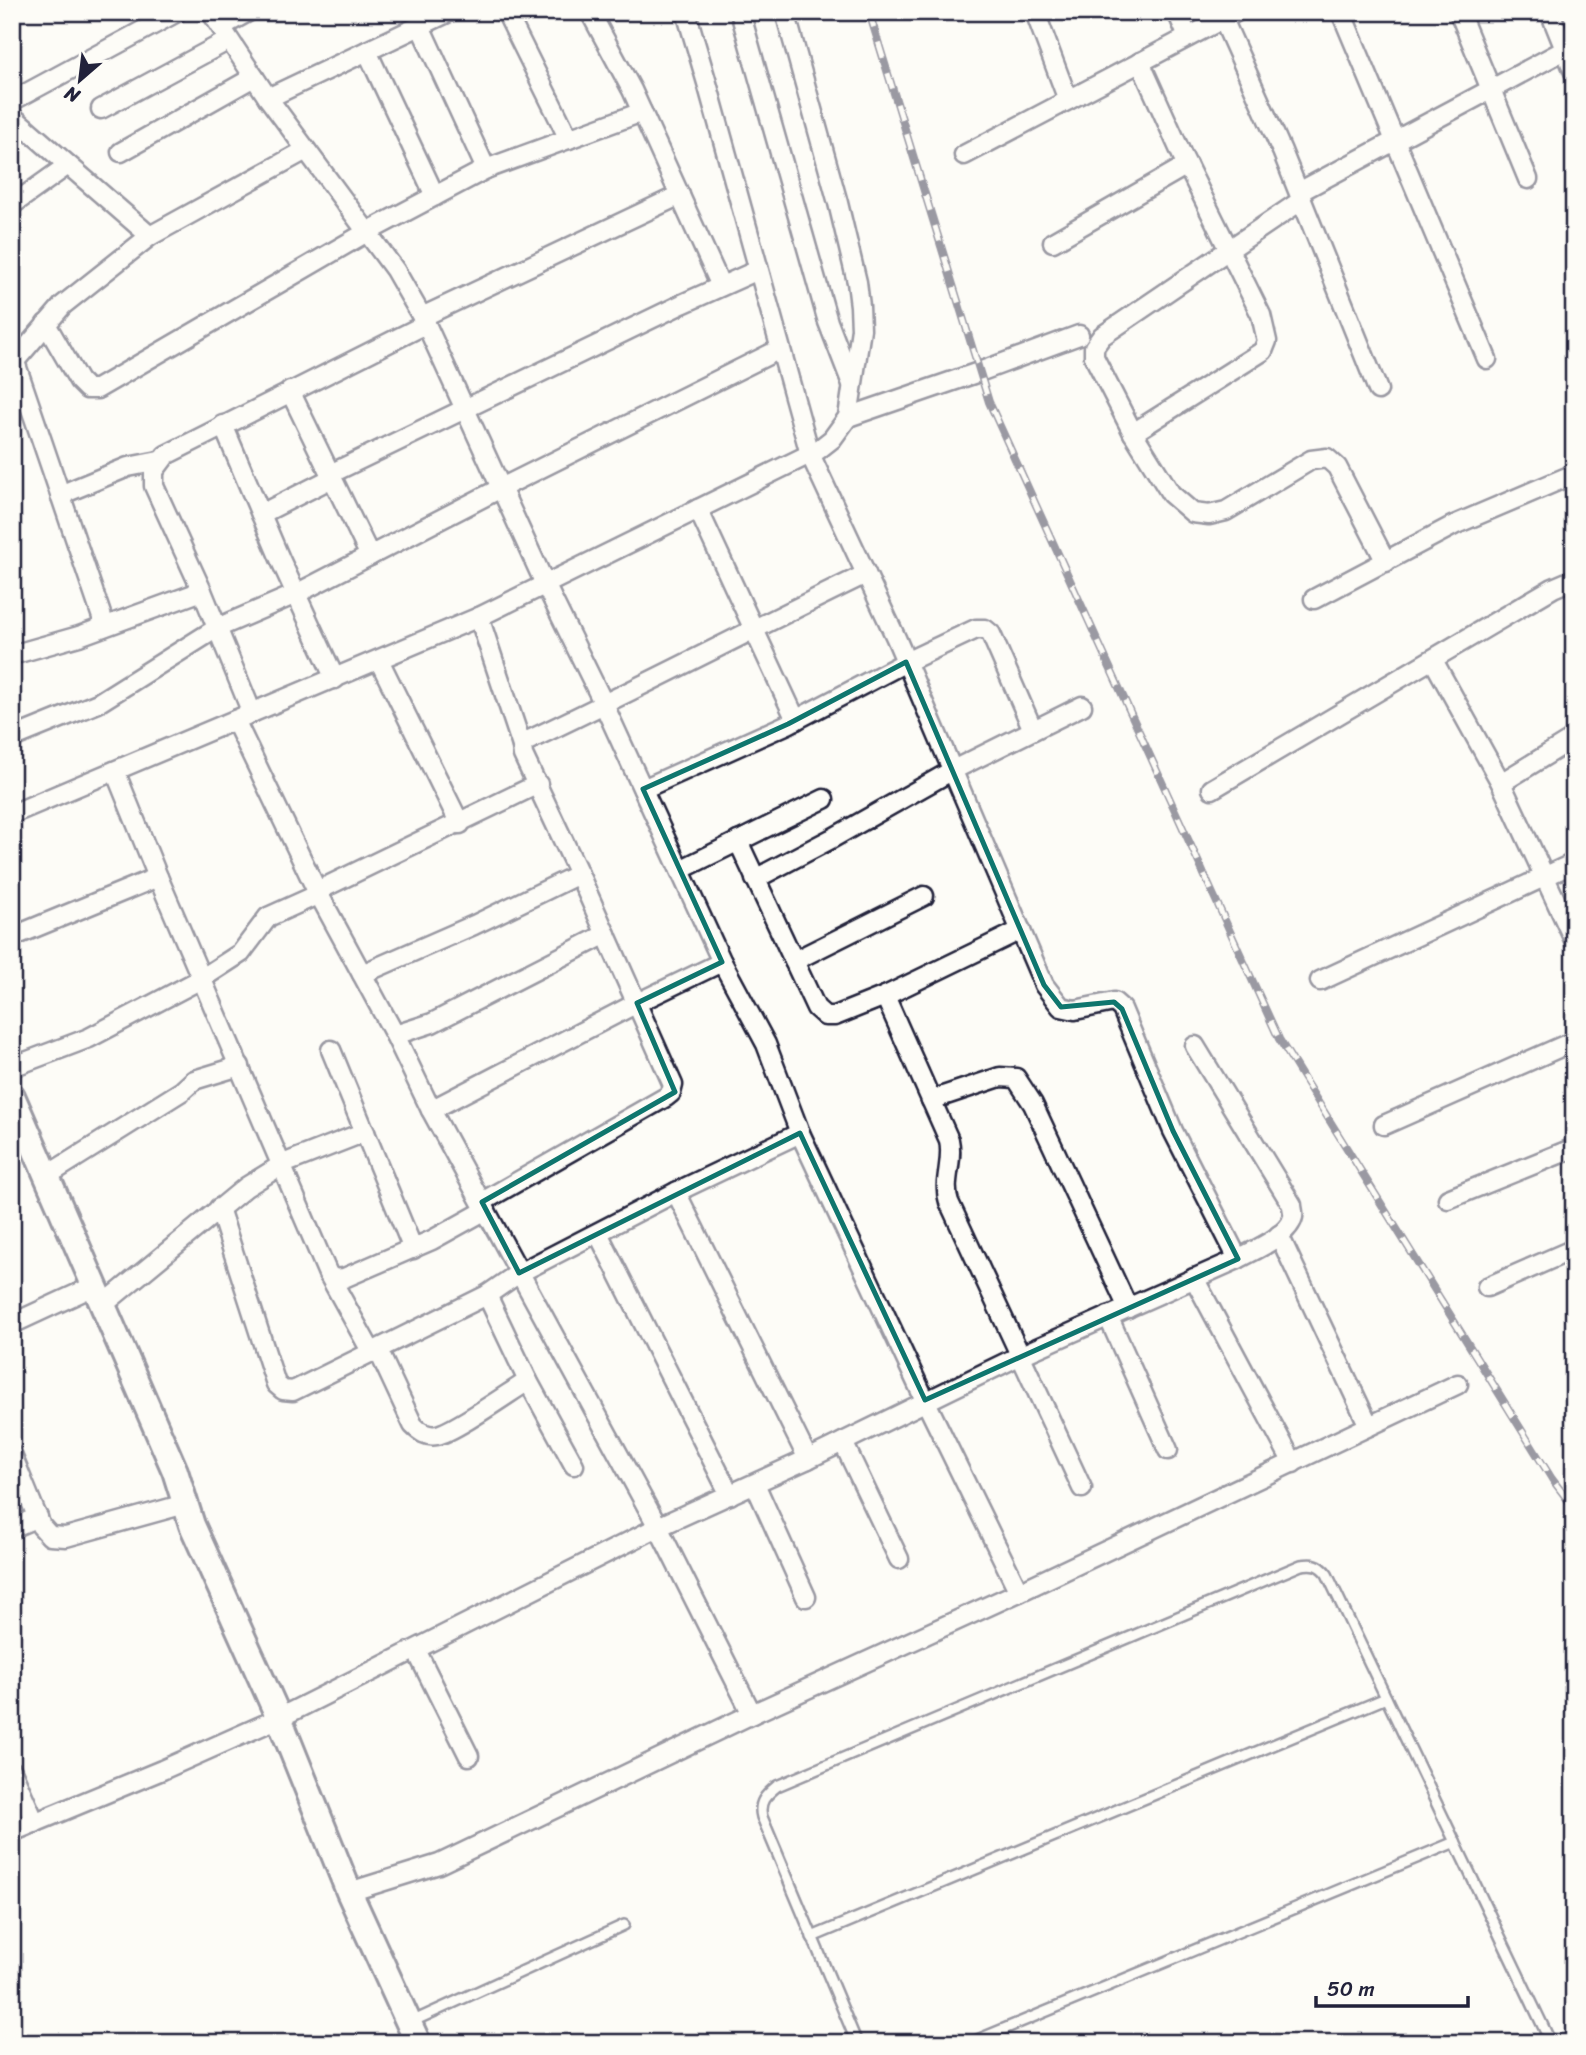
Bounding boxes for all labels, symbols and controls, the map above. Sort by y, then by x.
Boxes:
north arrow [46,46,116,116]
text: N [58,77,87,113]
scale bar [1316,1964,1469,2008]
text: 50 m [1327,1970,1375,2008]

